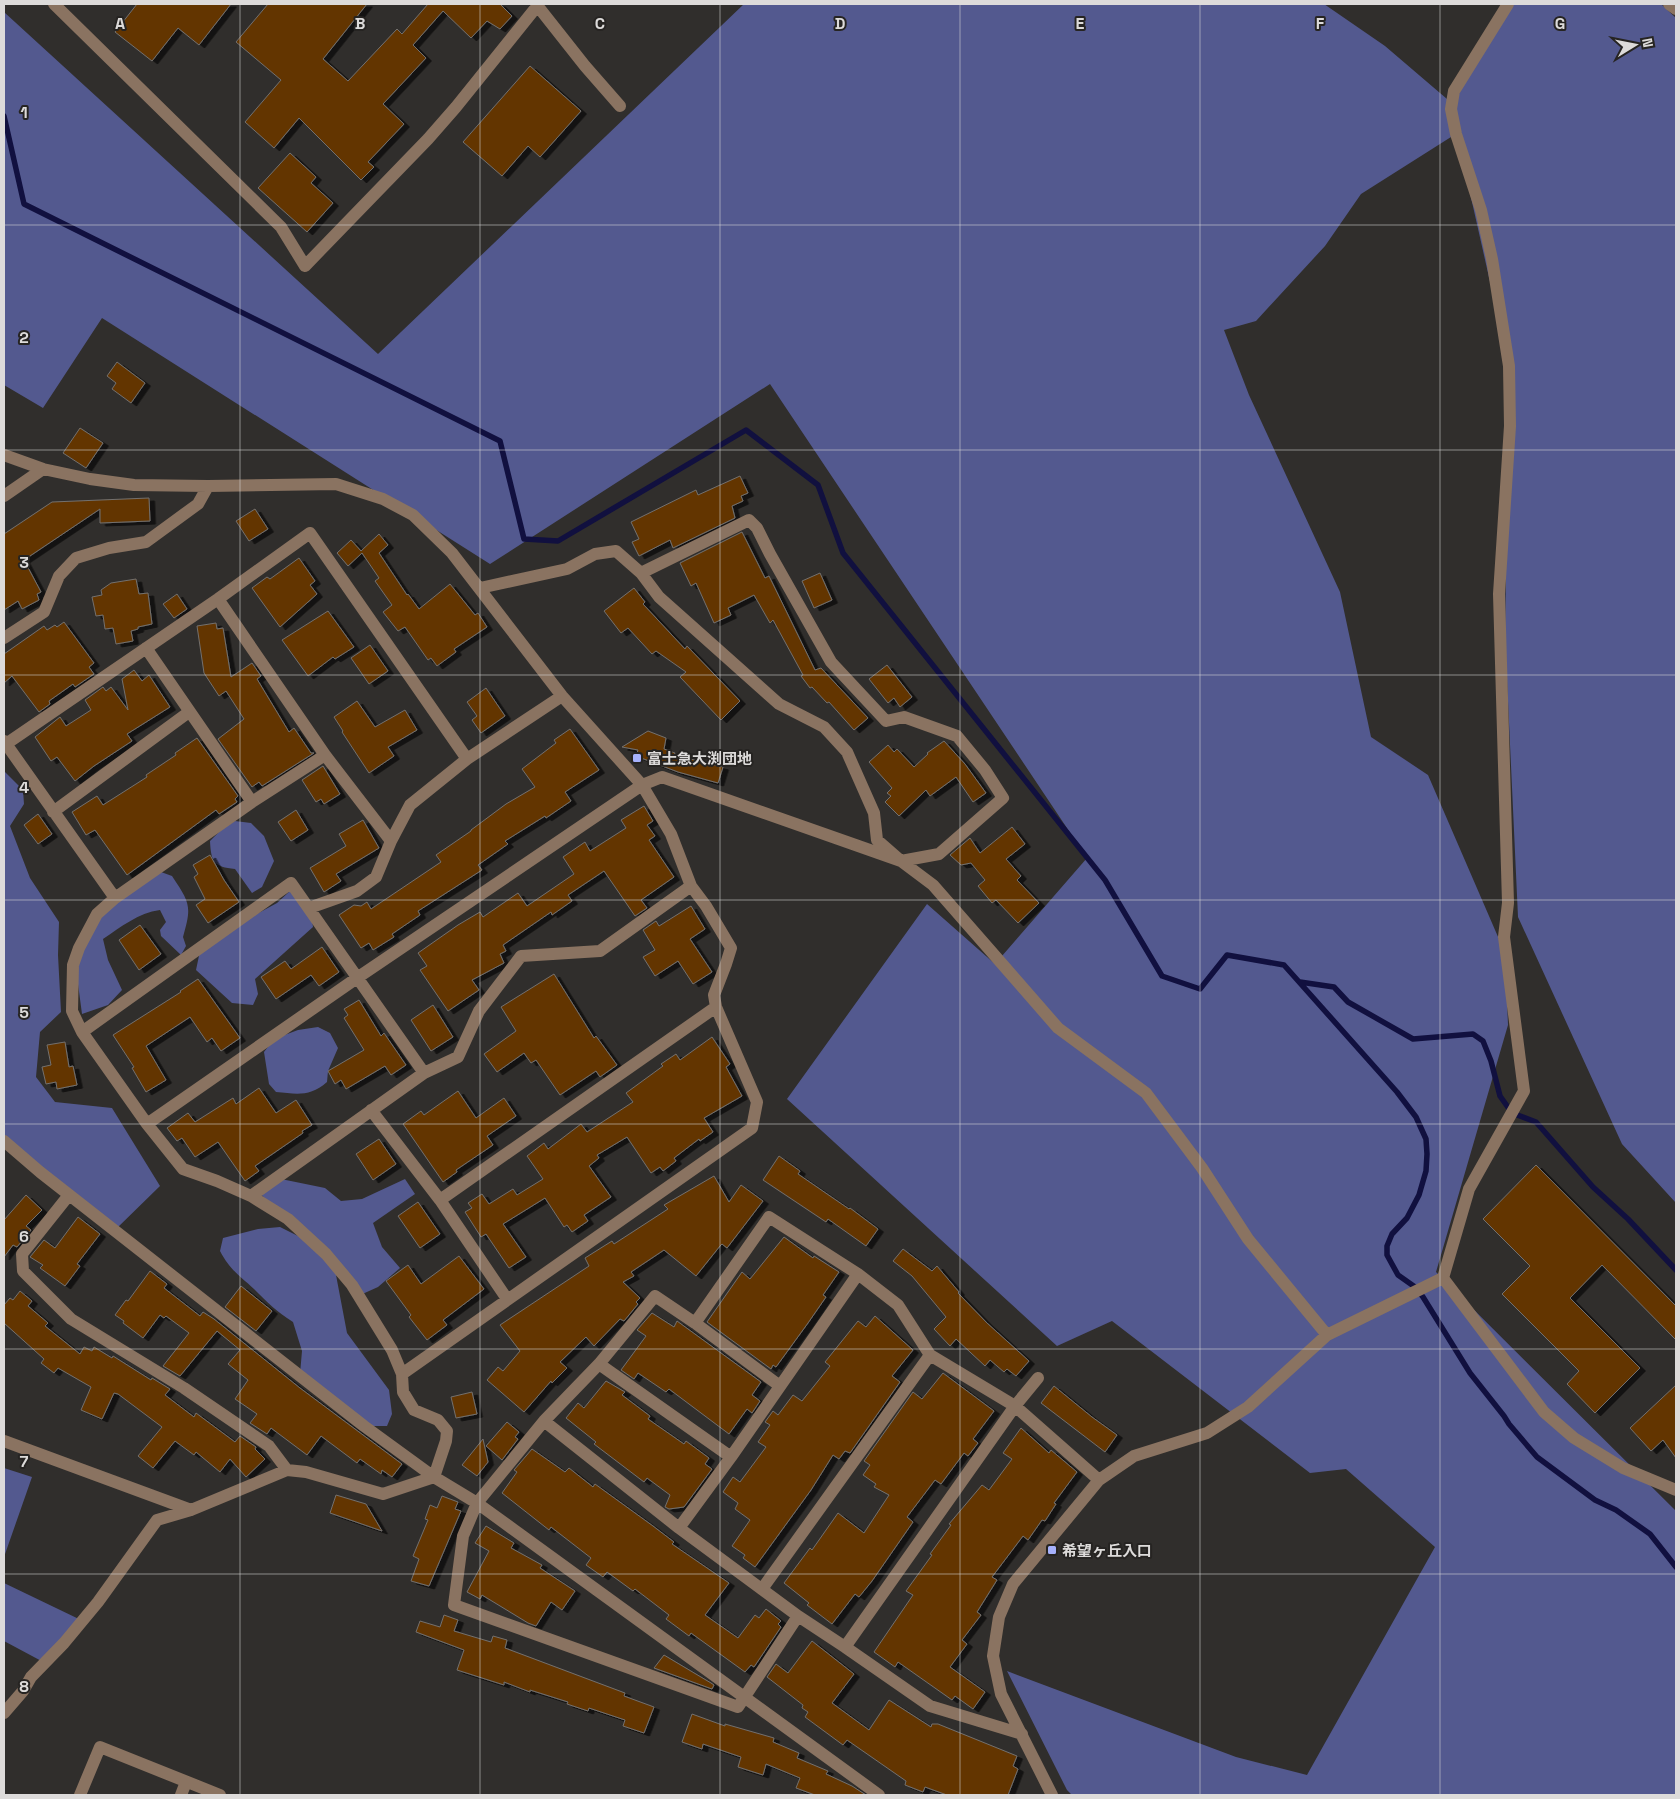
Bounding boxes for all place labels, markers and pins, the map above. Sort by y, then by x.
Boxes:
place label: 富士急大渕団地 [647,749,752,768]
marker: 富士急大渕団地 [631,752,643,764]
place label: 希望ヶ丘入口 [1062,1541,1152,1560]
marker: 希望ヶ丘入口 [1046,1544,1058,1556]

